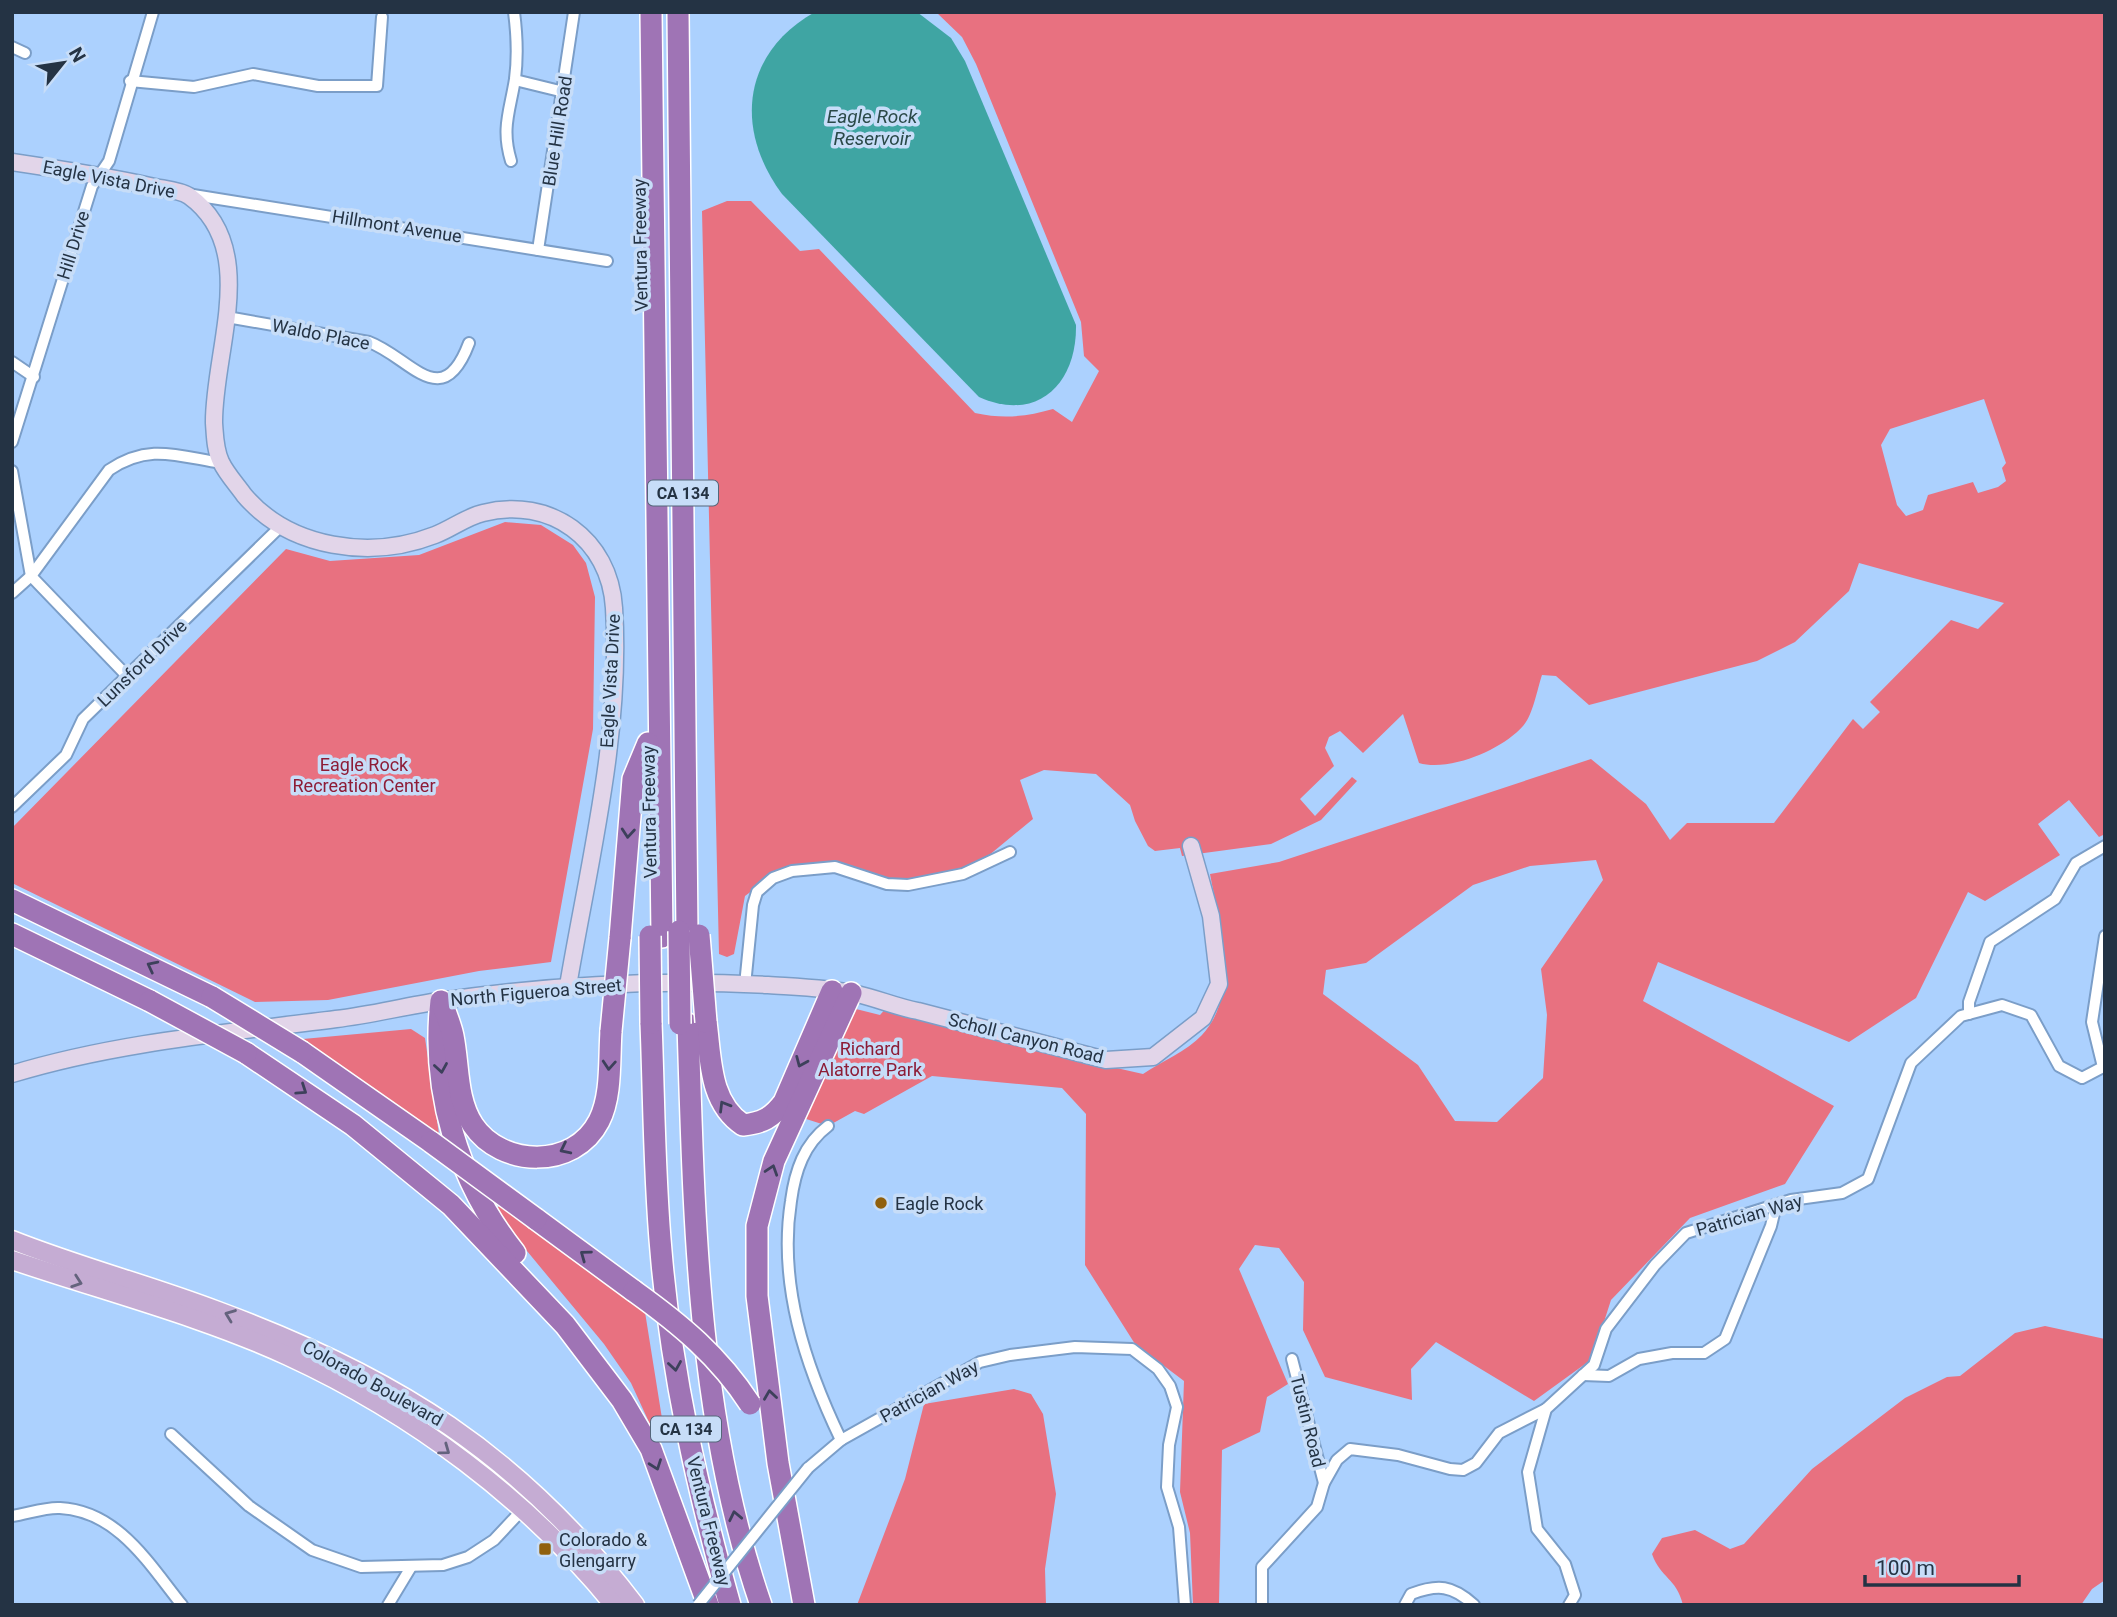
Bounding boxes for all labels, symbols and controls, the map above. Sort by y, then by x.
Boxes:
north arrow [28,28,98,98]
text: N [64,43,91,66]
street label: Blue Hill Road [538,74,576,188]
water label: Eagle Rock Reservoir [827,105,918,150]
street label: Eagle Vista Drive [41,156,177,202]
street label: Ventura Freeway [628,178,652,312]
street label: Hillmont Avenue [331,205,463,247]
street label: Hill Drive [53,208,93,282]
street label: Waldo Place [270,314,372,354]
road number: CA 134 [648,480,718,506]
street label: Eagle Vista Drive [596,613,624,749]
street label: Lunsford Drive [93,615,191,711]
street label: Ventura Freeway [637,745,661,879]
park label: Eagle Rock Recreation Center [293,754,436,796]
one-way arrow [621,827,636,838]
one-way arrow [147,961,159,975]
street label: North Figueroa Street [450,974,623,1010]
street label: Scholl Canyon Road [946,1009,1106,1067]
park label: Richard Alatorre Park [818,1038,923,1080]
one-way arrow [795,1055,809,1067]
one-way arrow [601,1060,616,1071]
one-way arrow [433,1063,448,1074]
one-way arrow [295,1082,308,1095]
one-way arrow [720,1101,733,1114]
one-way arrow [560,1141,572,1155]
one-way arrow [764,1165,778,1177]
street label: Patrician Way [1694,1190,1805,1240]
place label: Eagle Rock [895,1193,984,1214]
marker: Eagle Rock [873,1195,889,1211]
one-way arrow [580,1250,593,1263]
one-way arrow [70,1274,82,1288]
one-way arrow [224,1310,236,1324]
street label: Colorado Boulevard [299,1336,447,1430]
street label: Patrician Way [876,1355,982,1427]
one-way arrow [667,1360,682,1372]
street label: Tustin Road [1286,1372,1330,1470]
one-way arrow [762,1389,777,1401]
road number: CA 134 [651,1416,721,1442]
one-way arrow [437,1441,449,1454]
street label: Ventura Freeway [683,1454,735,1588]
one-way arrow [648,1459,662,1471]
one-way arrow [729,1510,744,1522]
place label: Colorado & Glengarry [559,1529,648,1571]
marker: Colorado & Glengarry [537,1541,553,1557]
scale bar [1865,1544,2019,1588]
text: 100 m [1876,1556,1935,1580]

